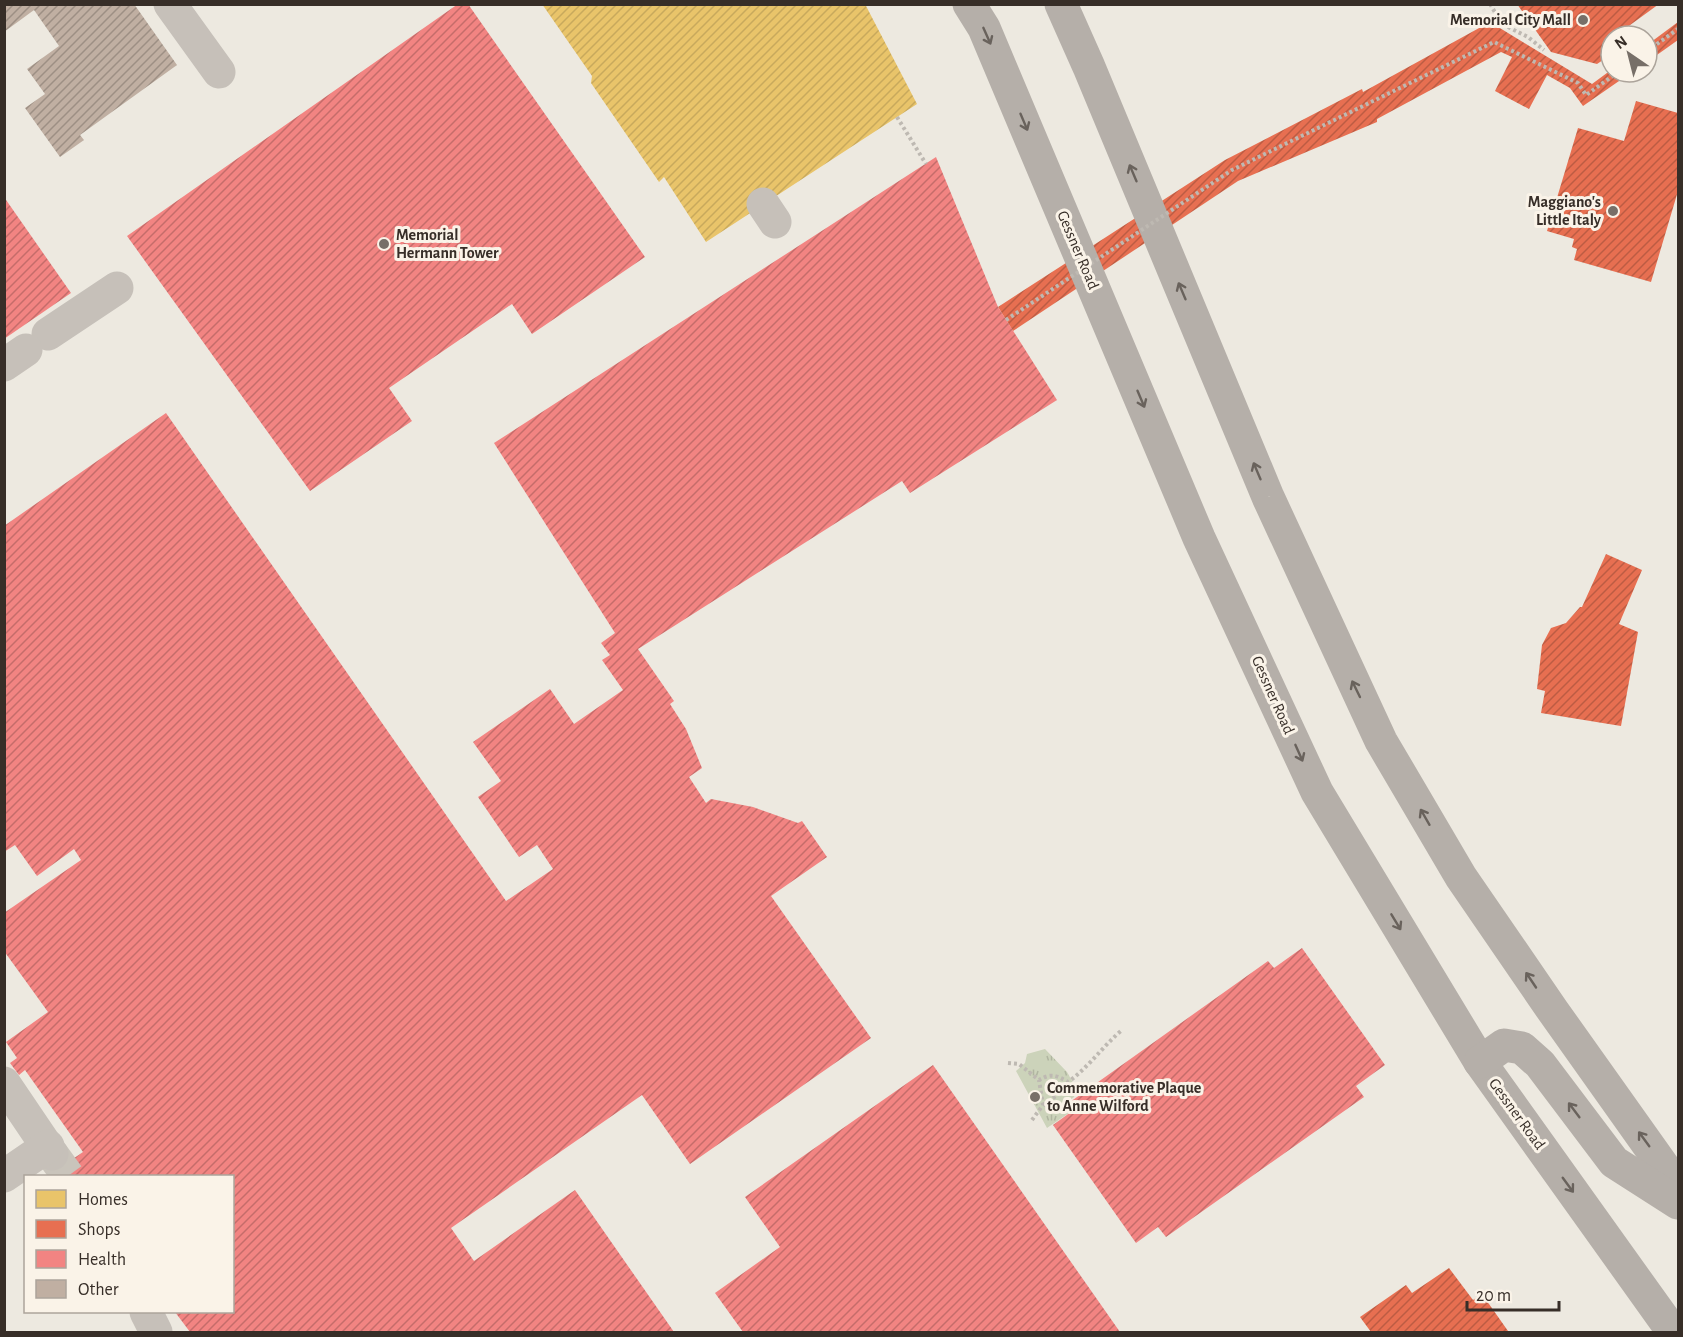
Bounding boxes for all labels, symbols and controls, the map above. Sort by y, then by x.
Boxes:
place label: Memorial City Mall [1450,12,1571,29]
marker: Memorial City Mall [1576,13,1590,27]
north arrow [1599,24,1659,84]
one-way arrow [981,26,993,44]
text: N [1612,33,1630,52]
one-way arrow [1019,113,1030,131]
one-way arrow [1127,164,1138,182]
place label: Maggiano's Little Italy [1528,194,1602,229]
marker: Maggiano's Little Italy [1606,204,1620,218]
street label: Gessner Road [1054,208,1102,292]
place label: Memorial Hermann Tower [396,227,499,261]
marker: Memorial Hermann Tower [377,237,391,251]
one-way arrow [1176,283,1187,301]
one-way arrow [1136,389,1147,407]
one-way arrow [1251,463,1262,481]
street label: Gessner Road [1249,653,1297,737]
one-way arrow [1349,680,1361,698]
one-way arrow [1294,744,1306,762]
one-way arrow [1419,809,1431,826]
one-way arrow [1390,913,1402,930]
one-way arrow [1525,973,1537,989]
street label: Gessner Road [1486,1075,1548,1153]
place label: Commemorative Plaque to Anne Wilford [1047,1080,1202,1114]
marker: Commemorative Plaque to Anne Wilford [1028,1090,1042,1104]
one-way arrow [1568,1102,1580,1118]
one-way arrow [1638,1132,1650,1148]
legend [24,1175,234,1313]
one-way arrow [1562,1177,1575,1193]
text: Homes [78,1191,128,1209]
text: Shops [78,1221,120,1239]
text: Health [78,1251,126,1269]
scale bar [1467,1274,1558,1312]
text: Other [78,1281,119,1299]
text: 20 m [1476,1287,1511,1305]

